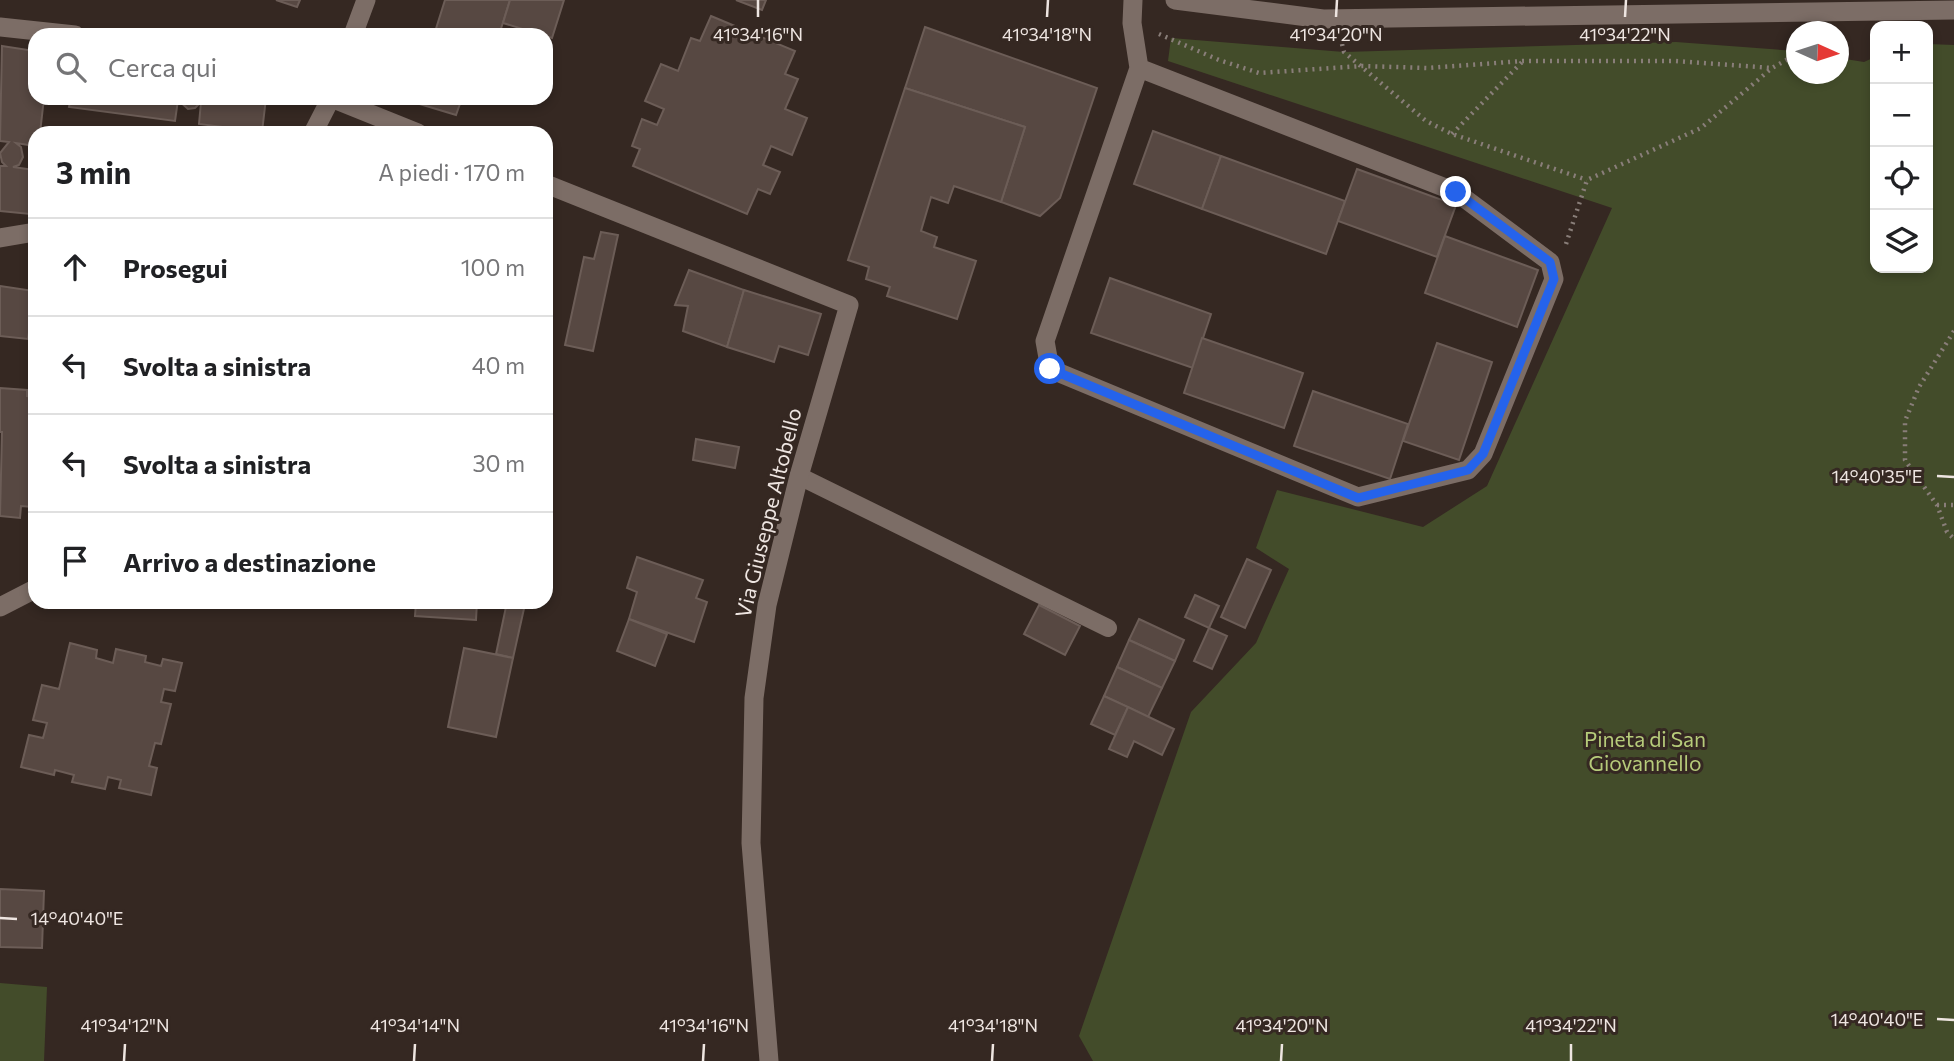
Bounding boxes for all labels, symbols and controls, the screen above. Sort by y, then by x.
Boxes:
north arrow [1786,21,1849,84]
map controls [1870,21,1933,273]
button: + [1870,21,1933,84]
text: 41°34'16"N [713,23,803,45]
text: 41°34'18"N [1002,23,1092,45]
text: 41°34'20"N [1289,23,1383,45]
text: 41°34'22"N [1579,23,1671,45]
search box [28,28,553,105]
icon: search [52,48,90,86]
text: Cerca qui [108,51,217,82]
button: − [1870,84,1933,147]
button: locate [1870,147,1933,210]
text: 3 min [56,153,131,190]
text: A piedi · 170 m [378,158,525,186]
route end [1440,176,1471,207]
button: layers [1870,210,1933,273]
icon: ahead [56,248,94,286]
text: Prosegui [123,252,228,283]
text: 100 m [461,253,525,281]
icon: left [56,346,94,384]
text: Svolta a sinistra [123,350,311,381]
text: 40 m [472,351,525,379]
route start [1034,353,1065,384]
street label: Via Giuseppe Altobello [729,405,806,620]
icon: left [56,444,94,482]
text: Svolta a sinistra [123,448,311,479]
text: 30 m [472,449,525,477]
text: 14°40'35"E [1831,465,1923,487]
icon: arrive [56,542,94,580]
text: Arrivo a destinazione [123,546,376,577]
park label: Pineta di San Giovannello [1584,726,1706,775]
text: 14°40'40"E [30,907,124,929]
text: 14°40'40"E [1830,1008,1924,1030]
text: 41°34'12"N [80,1014,170,1036]
text: 41°34'14"N [370,1014,460,1036]
text: 41°34'16"N [659,1014,749,1036]
text: 41°34'18"N [948,1014,1038,1036]
text: 41°34'20"N [1235,1014,1329,1036]
text: 41°34'22"N [1525,1014,1617,1036]

